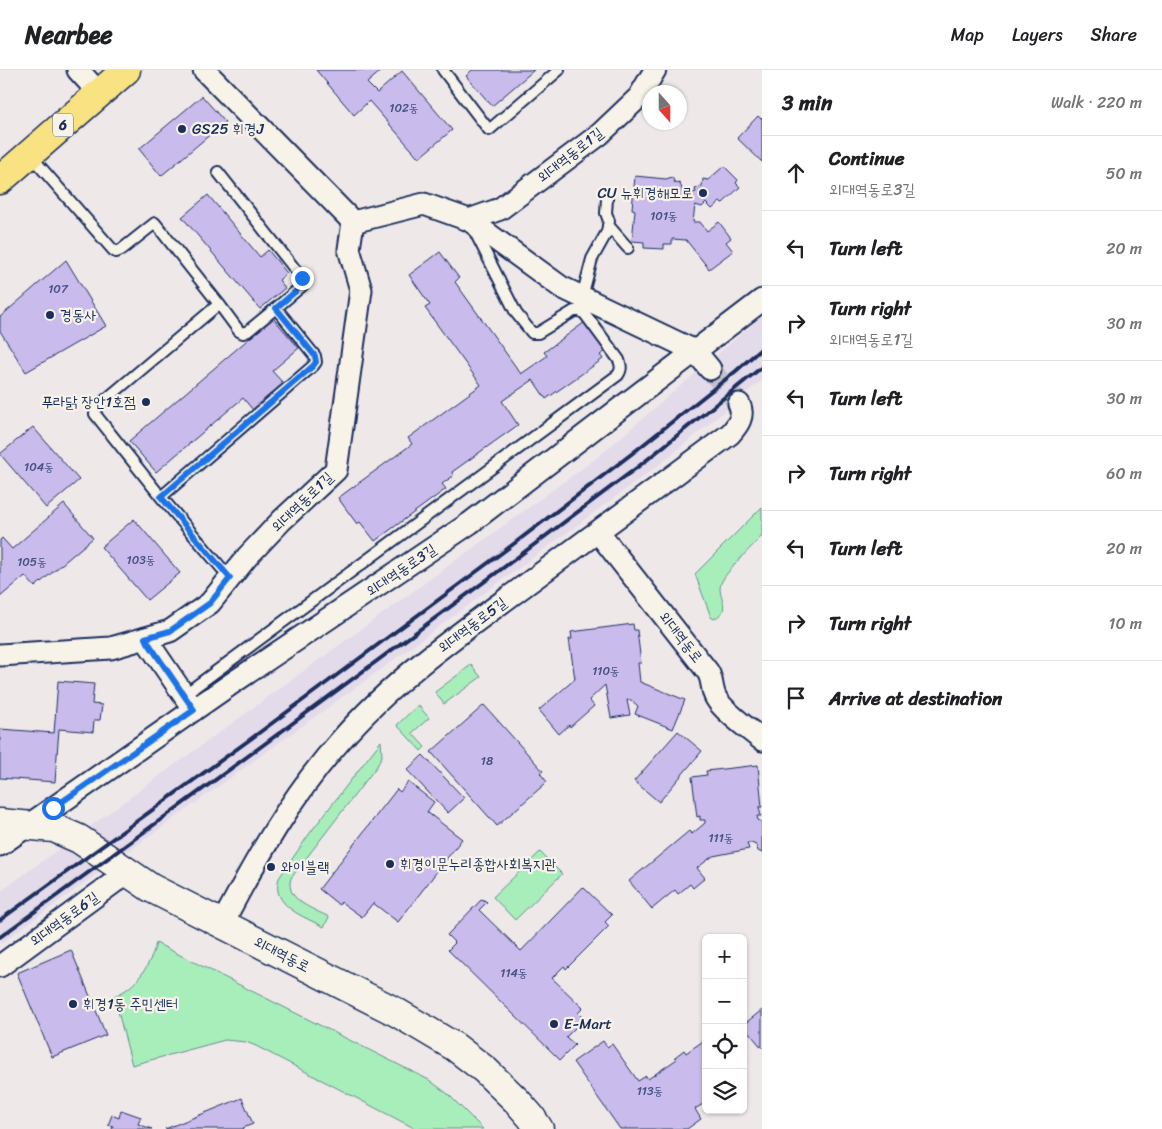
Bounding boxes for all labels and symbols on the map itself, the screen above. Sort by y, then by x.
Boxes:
north arrow [642,85,687,130]
house number: 102동 [389,97,419,119]
road number: 6 [53,114,73,136]
place label: GS25 휘경J [192,116,265,142]
street label: 외대역동로1길 [531,120,609,190]
marker: GS25 휘경J [176,123,188,135]
place label: CU 뉴휘경해모로 [597,180,693,206]
marker: CU 뉴휘경해모로 [697,187,709,199]
house number: 101동 [650,205,678,227]
route end [291,267,314,290]
house number: 107 [48,278,69,300]
place label: 경동사 [60,302,96,328]
marker: 경동사 [44,309,56,321]
place label: 푸라닭 장안1호점 [41,389,136,415]
marker: 푸라닭 장안1호점 [140,396,152,408]
house number: 104동 [24,456,54,478]
street label: 외대역동로1길 [265,465,339,539]
street label: 외대역동로3길 [360,537,442,603]
house number: 103동 [127,549,155,571]
house number: 105동 [17,551,47,573]
street label: 외대역동로5길 [432,590,512,660]
street label: 외대역동로 [652,605,710,669]
house number: 110동 [592,660,620,682]
house number: 18 [481,750,493,772]
route start [42,797,65,820]
house number: 111동 [708,827,734,849]
place label: 휘경이문누리종합사회복지관 [400,851,557,877]
place label: 와이블랙 [281,854,329,880]
marker: 휘경이문누리종합사회복지관 [384,858,396,870]
marker: 와이블랙 [265,861,277,873]
street label: 외대역동로6길 [24,885,104,953]
street label: 외대역동로 [249,929,315,979]
house number: 114동 [500,962,528,984]
place label: 휘경1동 주민센터 [83,991,178,1017]
marker: 휘경1동 주민센터 [67,998,79,1010]
place label: E-Mart [564,1011,612,1037]
marker: E-Mart [548,1018,560,1030]
house number: 113동 [637,1080,663,1102]

